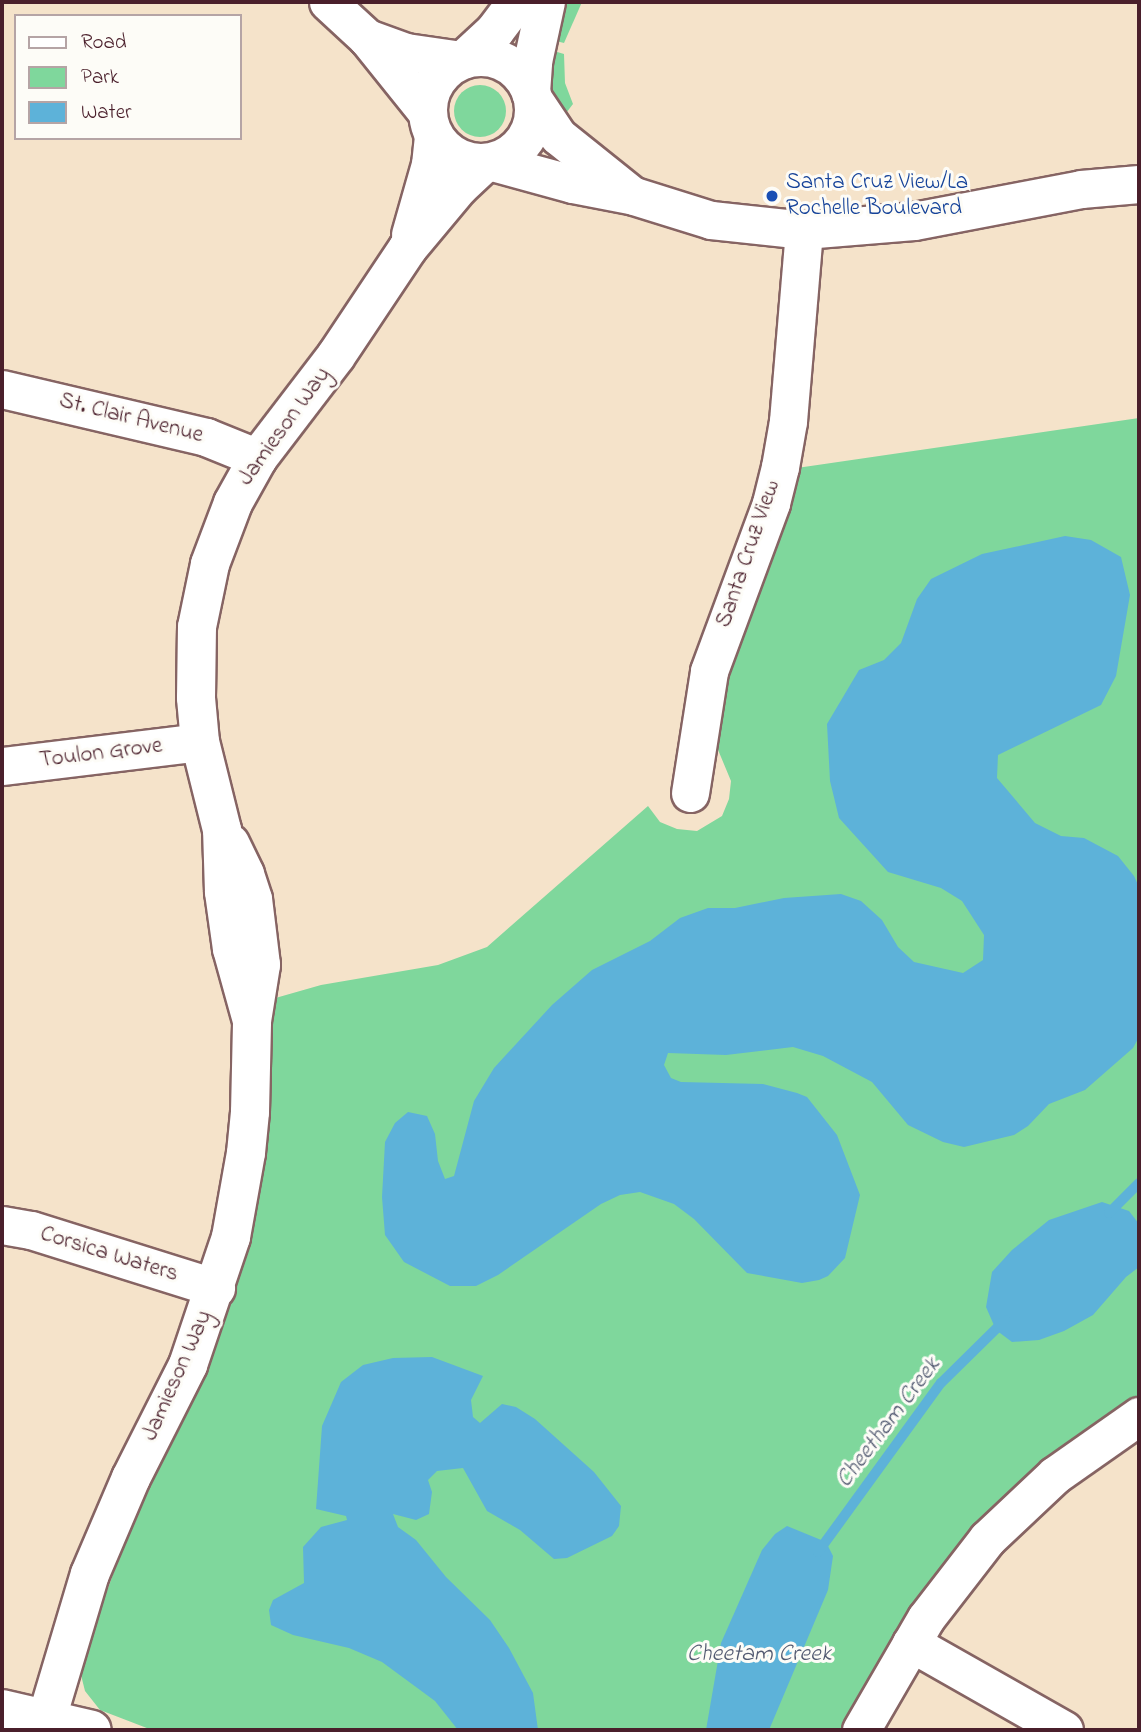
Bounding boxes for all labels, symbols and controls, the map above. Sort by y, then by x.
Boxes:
legend [14,14,242,140]
text: Road [81,28,127,58]
text: Park [81,63,119,93]
text: Water [81,98,132,128]
place label: Santa Cruz View/La Rochelle Boulevard [786,169,968,223]
marker: Santa Cruz View/La Rochelle Boulevard [764,188,780,204]
street label: Jamieson Way [233,362,337,492]
street label: St. Clair Avenue [56,388,206,450]
street label: Santa Cruz View [711,477,787,631]
street label: Toulon Grove [38,733,164,775]
street label: Corsica Waters [37,1221,181,1289]
street label: Jamieson Way [137,1307,219,1445]
water label: Cheetham Creek [831,1352,947,1494]
water label: Cheetam Creek [687,1641,831,1669]

